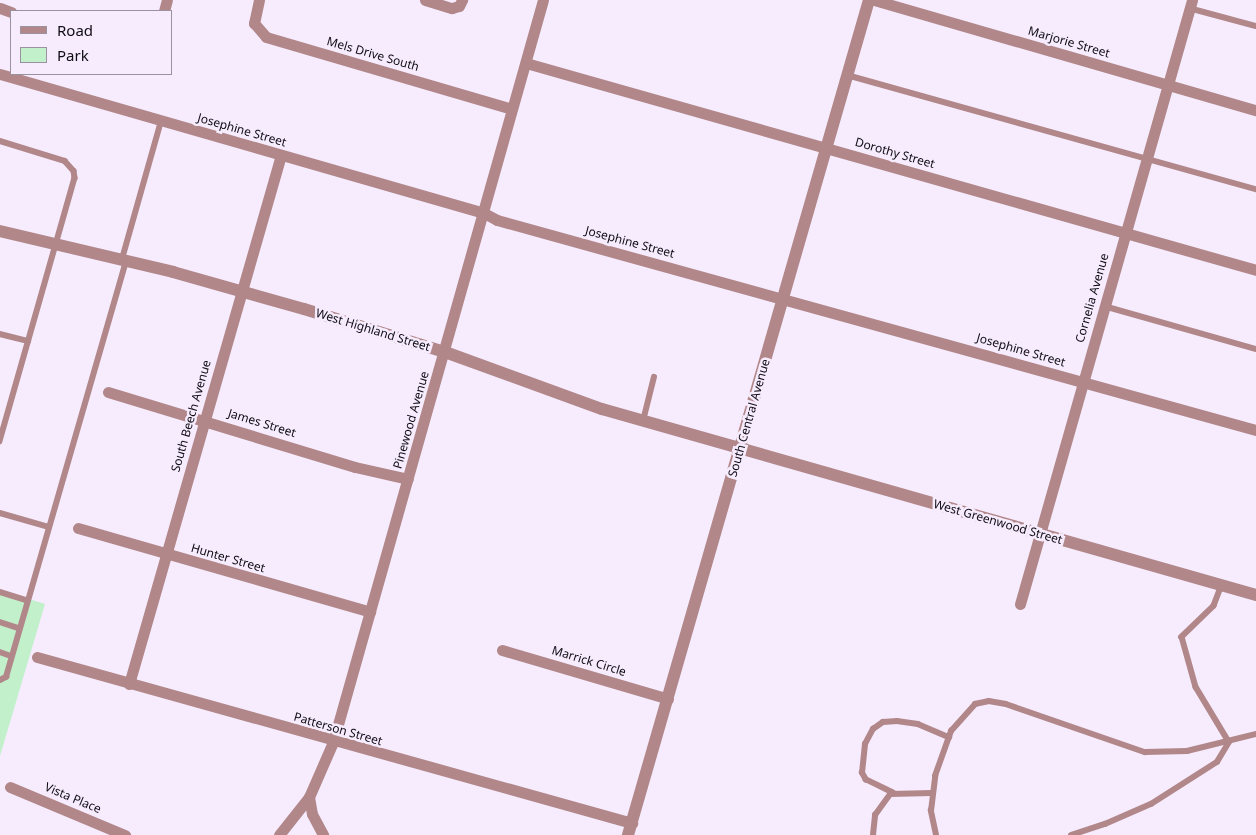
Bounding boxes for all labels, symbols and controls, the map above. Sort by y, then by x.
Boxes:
legend [10,10,172,75]
text: Road [57,20,93,40]
street label: Marjorie Street [1026,23,1112,61]
street label: Mels Drive South [325,34,421,74]
text: Park [57,45,89,65]
street label: Josephine Street [196,110,288,150]
street label: Dorothy Street [853,135,937,171]
street label: Josephine Street [584,223,676,261]
street label: Cornelia Avenue [1072,252,1112,344]
street label: West Highland Street [314,306,432,354]
street label: Josephine Street [975,330,1067,370]
street label: South Central Avenue [725,357,773,479]
street label: South Beech Avenue [168,358,214,474]
street label: Pinewood Avenue [390,370,432,470]
street label: James Street [226,406,298,440]
street label: West Greenwood Street [932,497,1064,547]
street label: Hunter Street [189,541,267,575]
street label: Marrick Circle [550,643,628,679]
street label: Patterson Street [292,709,384,749]
street label: Vista Place [43,780,103,816]

